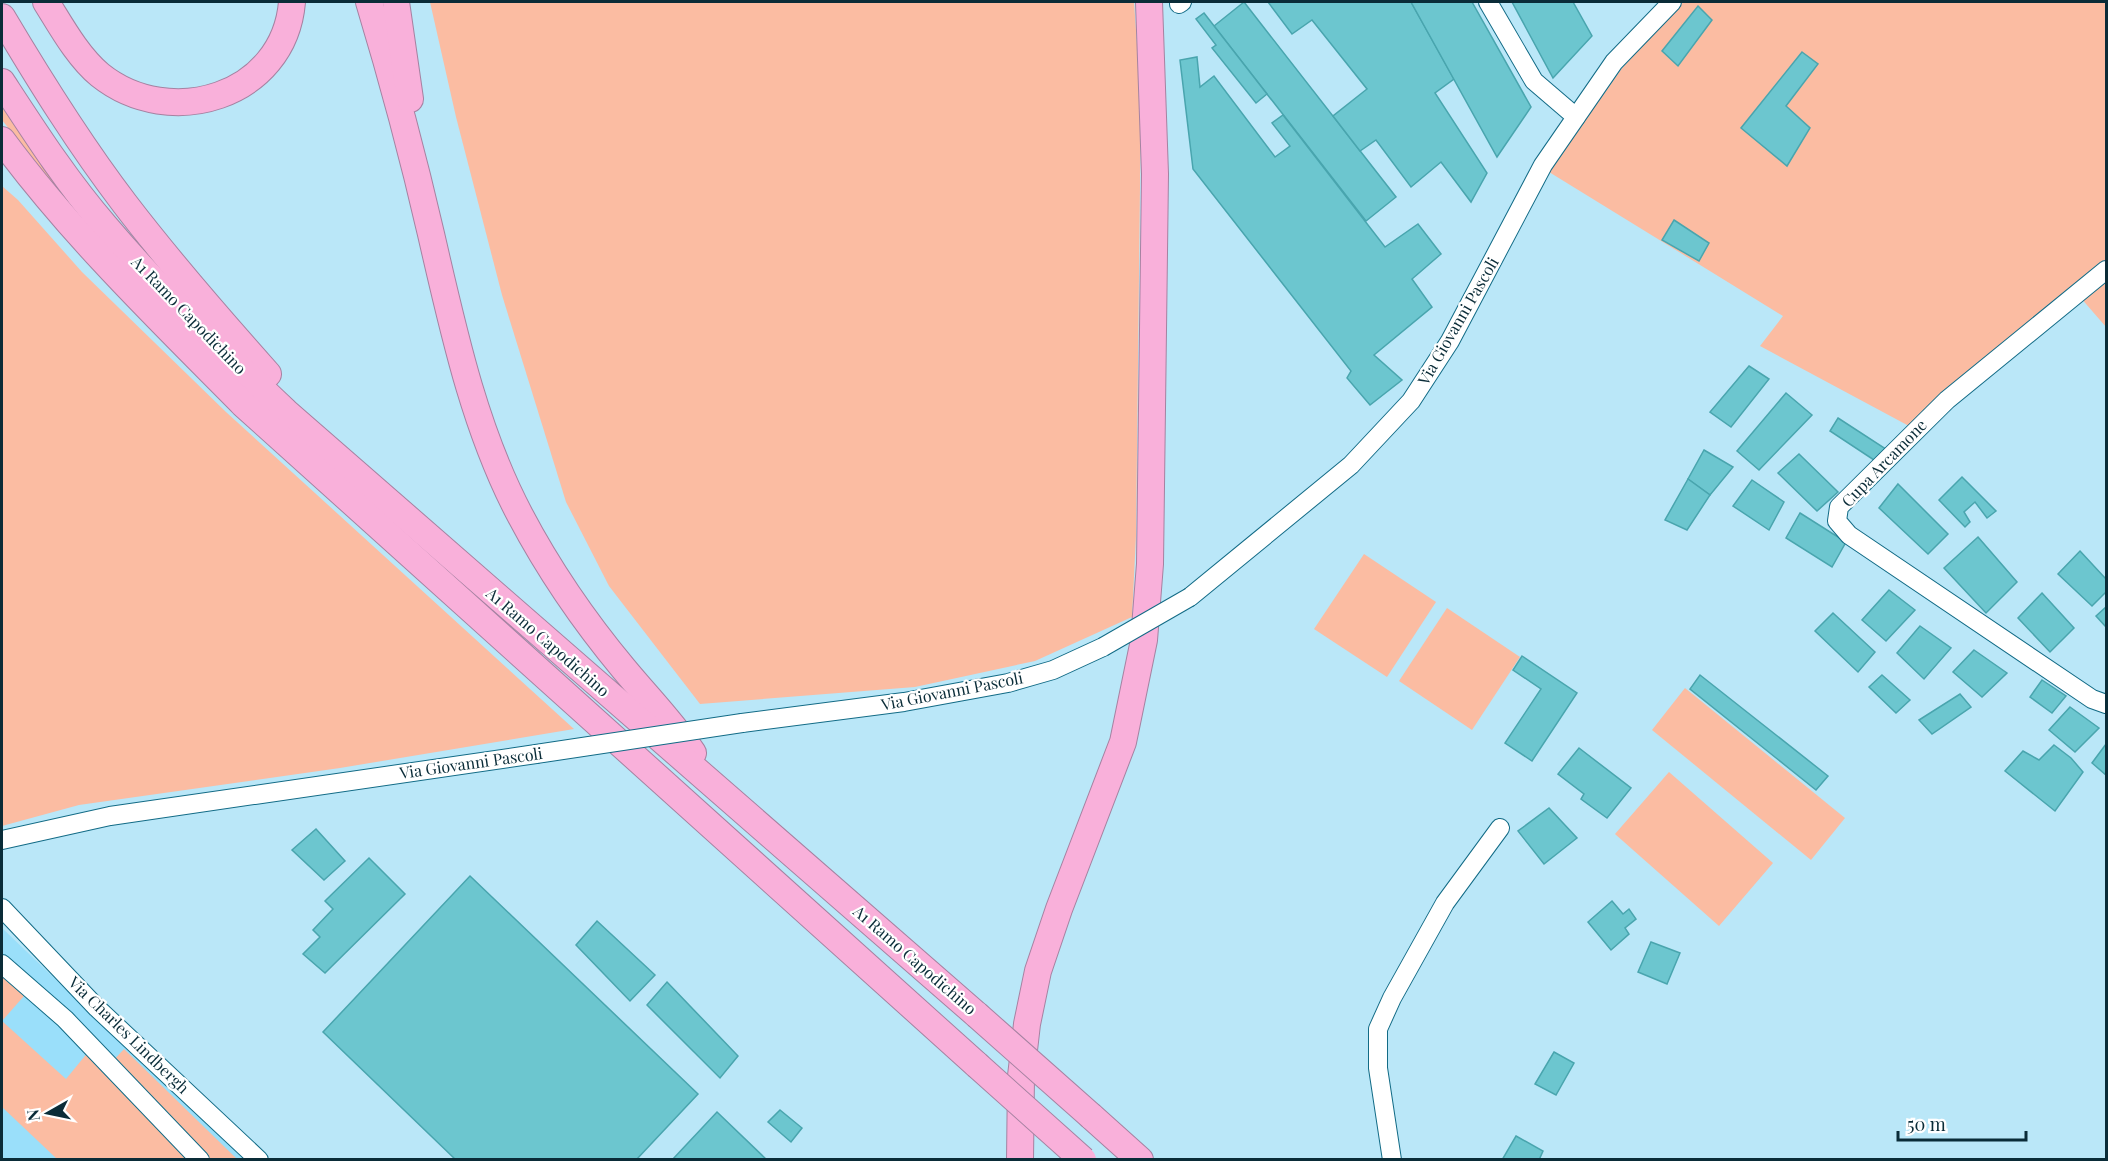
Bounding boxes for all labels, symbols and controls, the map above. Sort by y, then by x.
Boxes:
street label: A1 Ramo Capodichino [127,250,251,378]
street label: Via Giovanni Pascoli [1412,253,1503,389]
street label: Cupa Arcamone [1836,414,1931,511]
street label: A1 Ramo Capodichino [482,582,614,701]
street label: Via Giovanni Pascoli [878,666,1025,715]
street label: Via Giovanni Pascoli [397,742,544,783]
street label: A1 Ramo Capodichino [849,900,981,1019]
street label: Via Charles Lindbergh [64,971,195,1098]
north arrow [18,1083,78,1143]
scale bar [1898,1104,2026,1142]
text: N [21,1108,44,1123]
text: 50 m [1907,1112,1946,1136]

